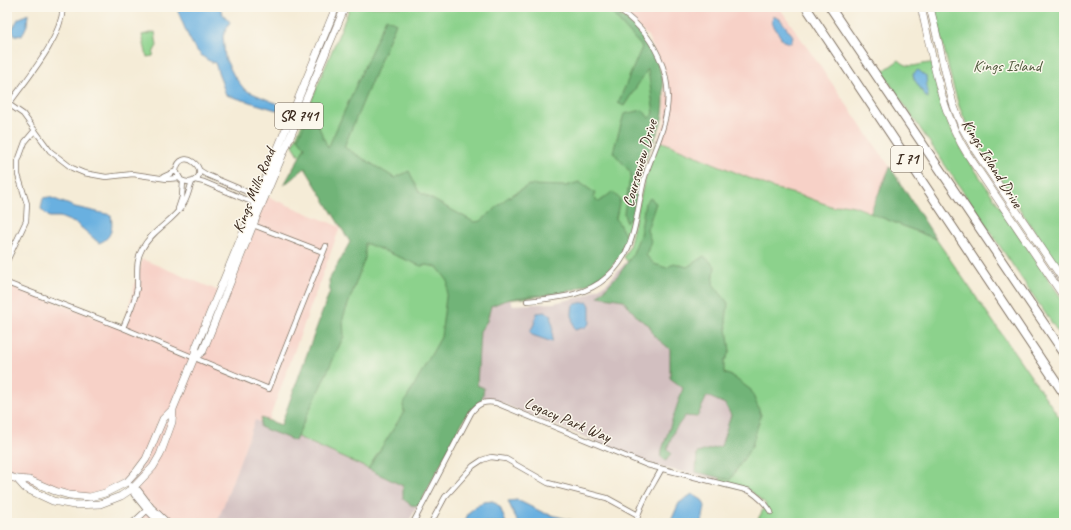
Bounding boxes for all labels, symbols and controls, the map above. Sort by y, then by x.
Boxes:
park label: Kings Island [973,56,1044,76]
road number: SR 741 [275,103,323,129]
street label: Courseview Drive [618,116,662,209]
street label: Kings Island Drive [957,116,1028,213]
street label: Kings Mills Road [228,143,281,236]
road number: I 71 [891,146,923,172]
street label: Legacy Park Way [521,393,615,448]

